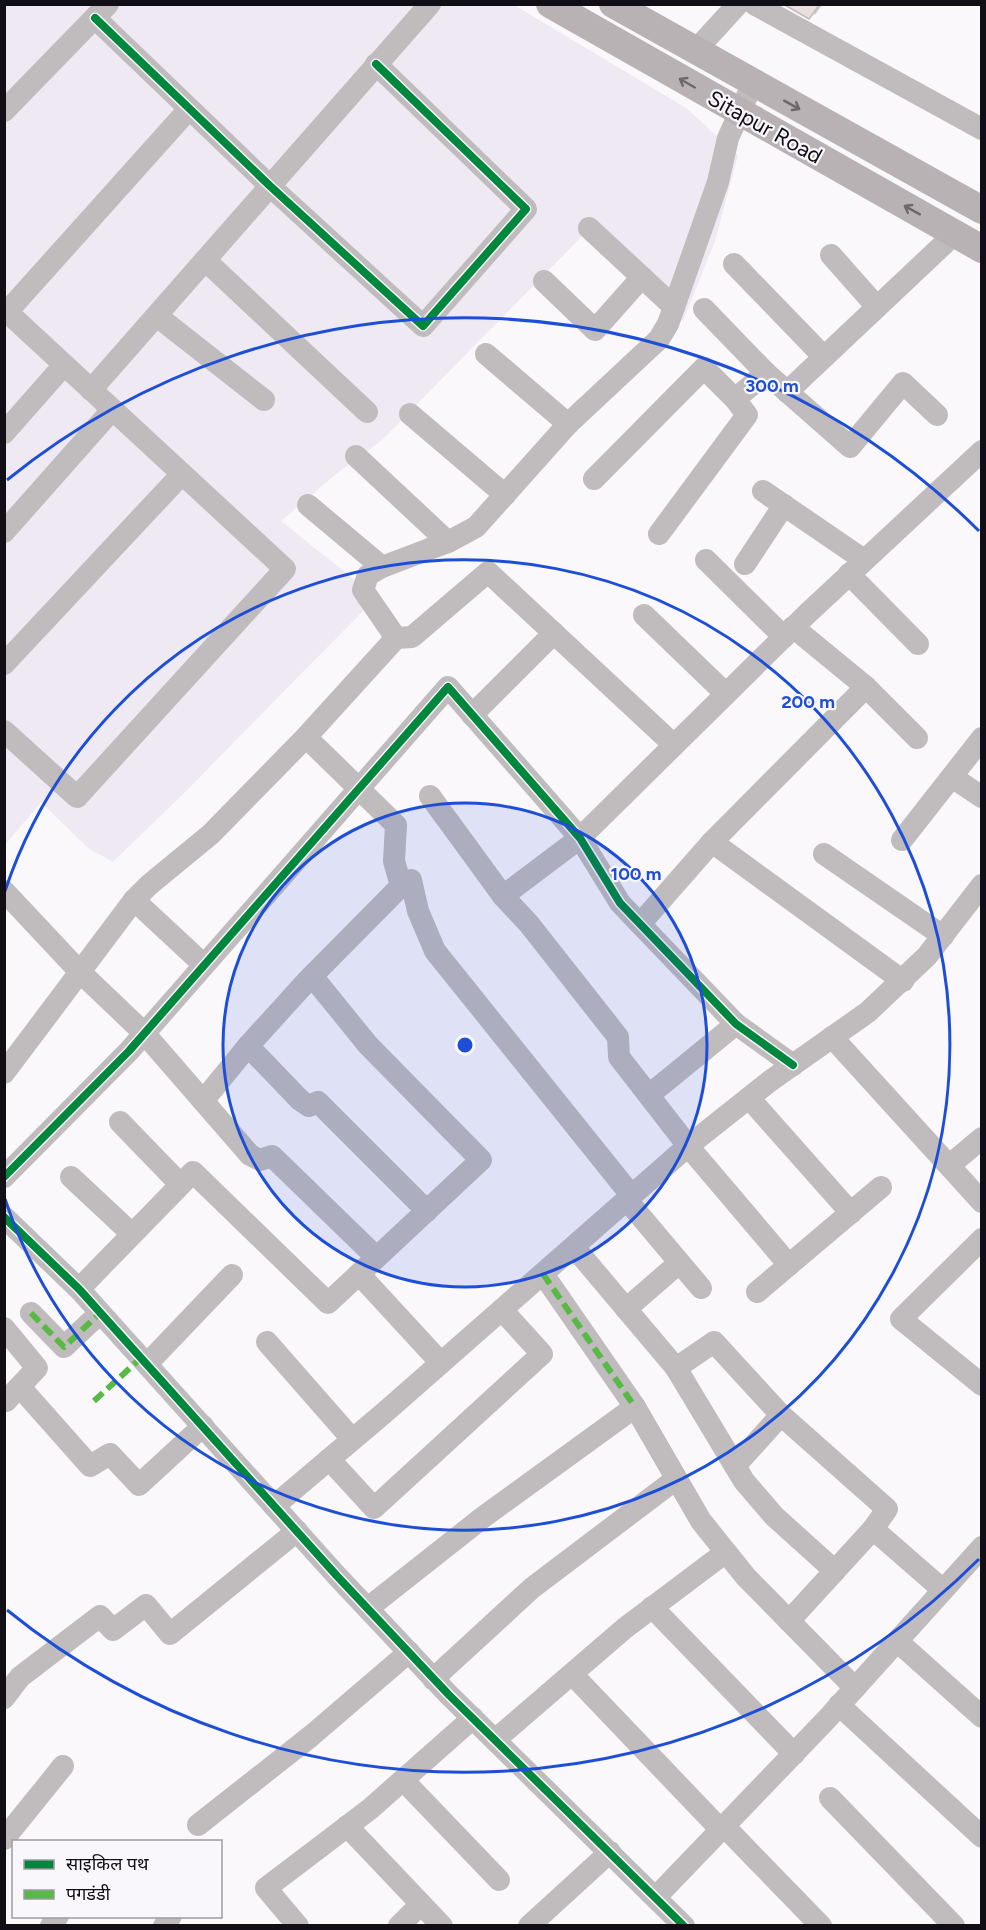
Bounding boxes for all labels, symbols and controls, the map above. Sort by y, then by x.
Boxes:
one-way arrow [679,77,696,89]
street label: Sitapur Road [703,84,827,170]
one-way arrow [783,99,800,111]
one-way arrow [904,204,921,216]
text: 300 m [745,375,799,397]
text: 200 m [781,691,835,713]
text: 100 m [611,863,661,885]
centre of rings [455,1035,475,1055]
legend [12,1840,222,1918]
text: साइकिल पथ [66,1853,149,1875]
text: पगडंडी [66,1883,111,1905]

